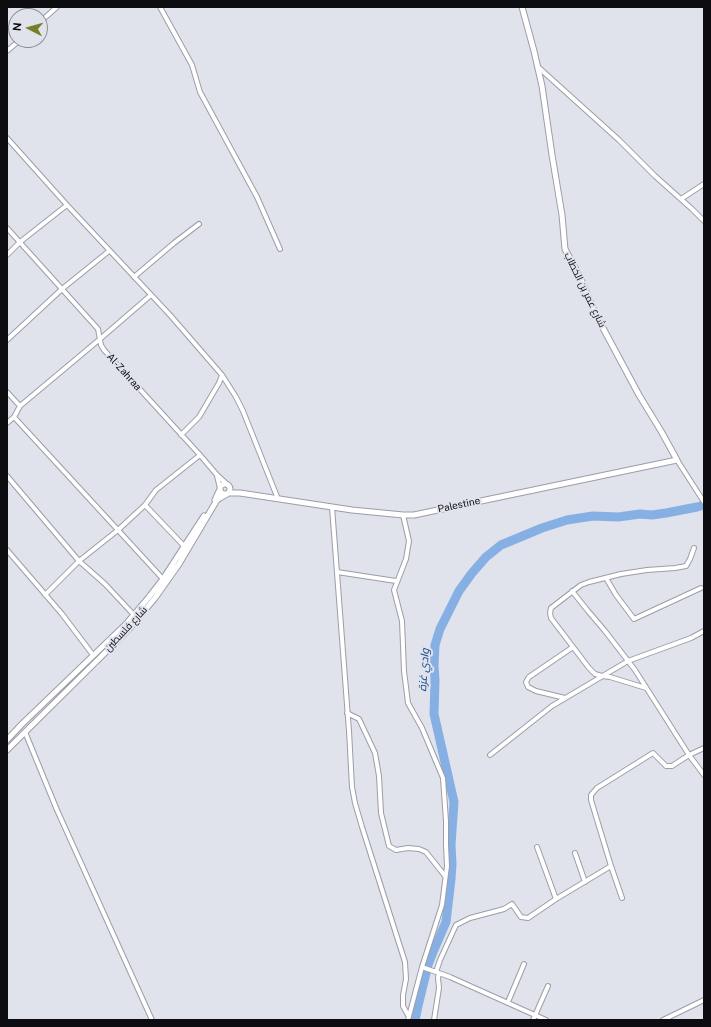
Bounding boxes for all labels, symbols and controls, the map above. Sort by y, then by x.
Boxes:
north arrow [8,8,48,48]
text: N [11,22,23,32]
street label: شارع عمر بن الخطاب [562,251,608,329]
street label: Al-Zahraa [104,351,144,393]
street label: Palestine [437,495,481,515]
street label: شارع فلسطين [102,604,150,654]
water label: وادي غزة [416,648,432,692]

